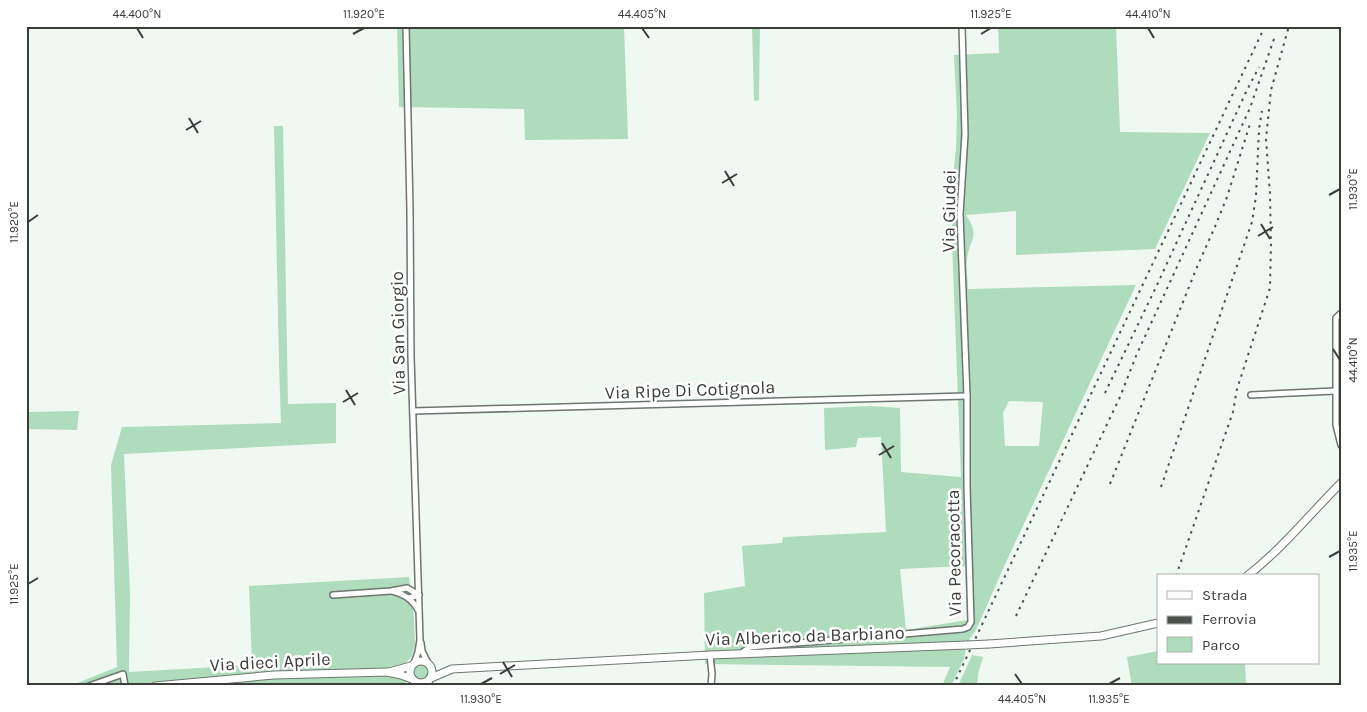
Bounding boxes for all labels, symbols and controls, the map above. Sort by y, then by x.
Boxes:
text: 44.400°N [113,7,161,21]
text: 11.920°E [343,7,385,21]
text: 44.405°N [618,7,666,21]
text: 11.925°E [970,7,1012,21]
text: 44.410°N [1125,7,1171,21]
text: 11.930°E [1346,168,1360,210]
street label: Via Giudei [937,169,961,253]
text: 11.920°E [7,201,21,243]
street label: Via San Giorgio [386,271,410,395]
text: 44.410°N [1346,337,1360,383]
street label: Via Ripe Di Cotignola [604,376,776,404]
street label: Via Pecoracotta [942,489,966,617]
text: 11.935°E [1346,530,1360,572]
text: 11.925°E [7,563,21,605]
legend [1157,574,1320,664]
text: Strada [1202,586,1248,604]
text: Ferrovia [1202,610,1256,628]
street label: Via Alberico da Barbiano [705,622,905,650]
text: Parco [1202,636,1240,654]
street label: Via dieci Aprile [209,648,331,676]
text: 11.930°E [460,692,502,706]
text: 44.405°N [998,692,1046,706]
text: 11.935°E [1088,692,1130,706]

